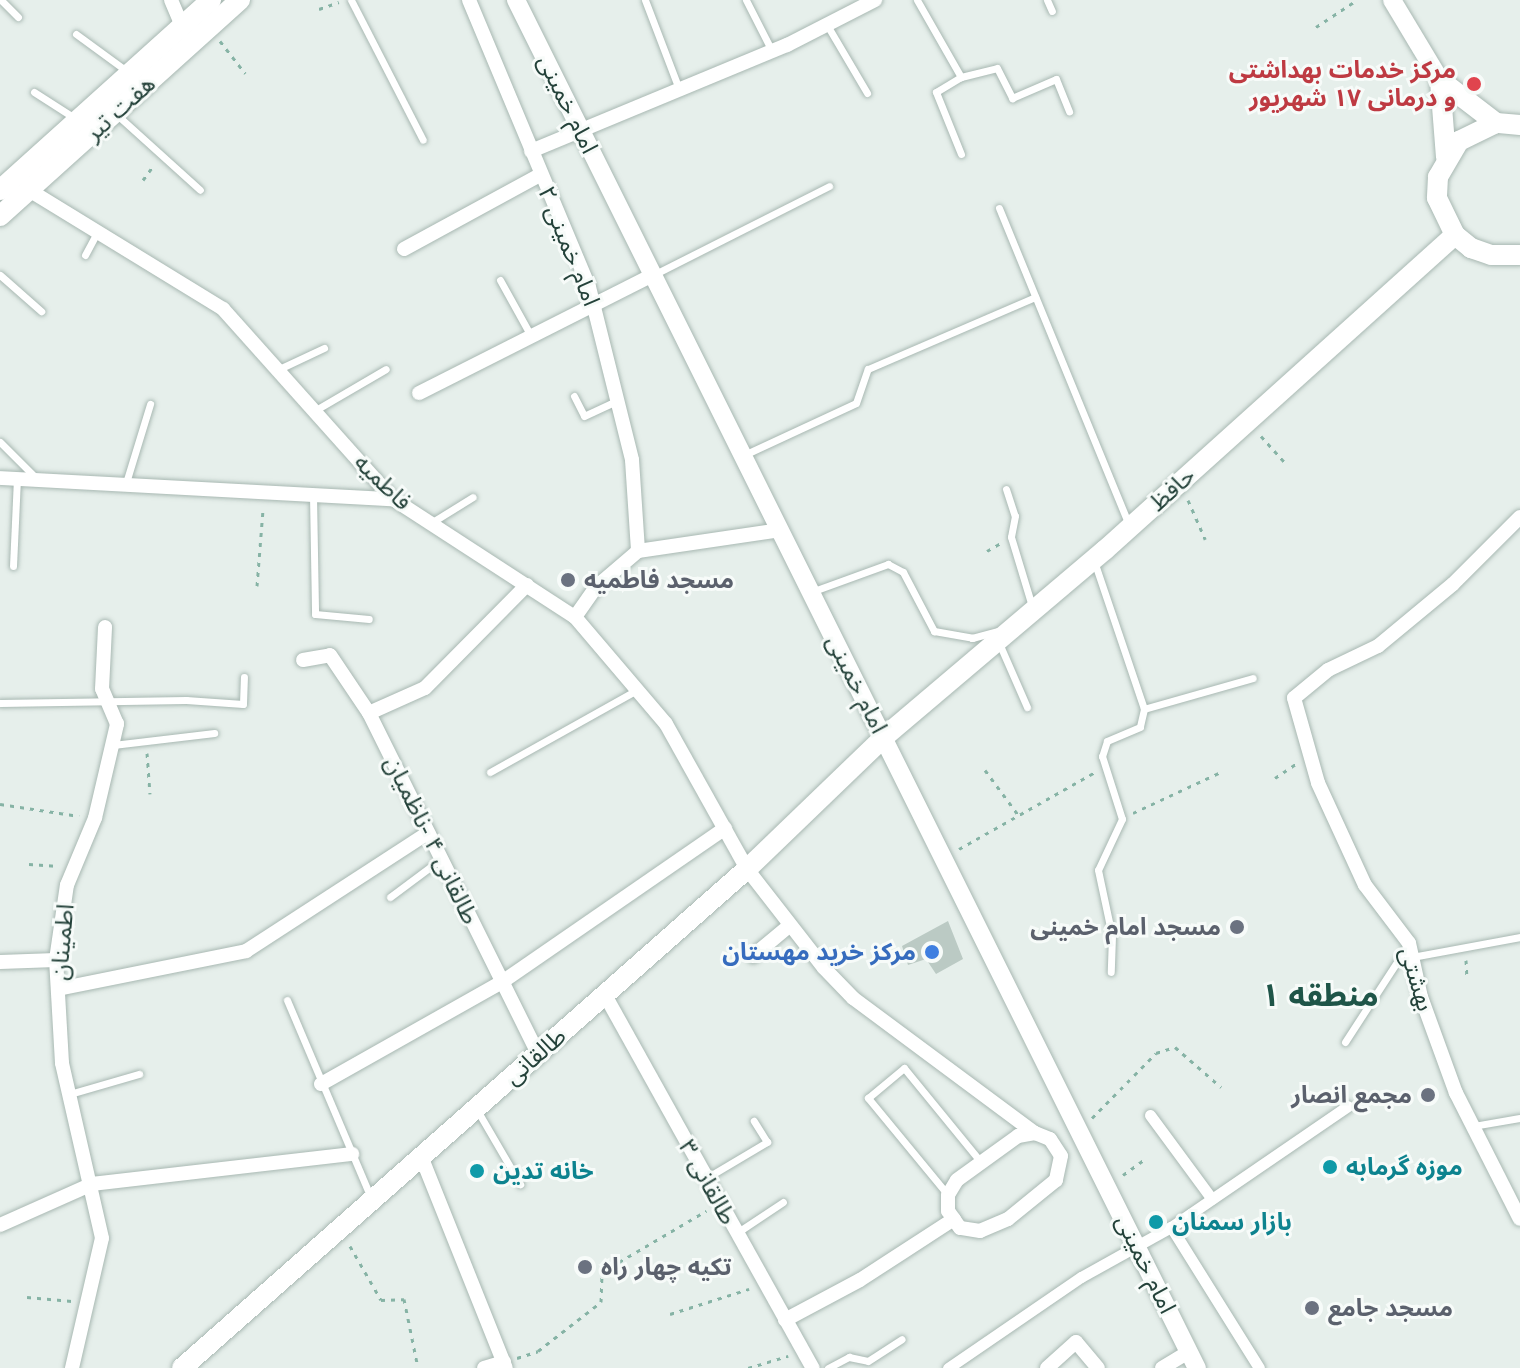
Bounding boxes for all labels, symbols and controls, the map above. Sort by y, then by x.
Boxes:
street label: امام خمینی [532,50,604,158]
place label: مرکز خدمات بهداشتی و درمانی ۱۷ شهریور [1229,56,1456,112]
street label: هفت تیر [79,69,161,147]
marker: مرکز خدمات بهداشتی و درمانی ۱۷ شهریور [1463,73,1485,95]
street label: امام خمینی ۲ [532,182,606,310]
street label: فاطمیه [348,448,418,516]
street label: حافظ [1143,461,1201,517]
place label: مسجد فاطمیه [584,566,734,594]
marker: مسجد فاطمیه [559,571,577,589]
street label: امام خمینی [820,630,894,738]
street label: طالقانی ۴ -ناظمیان [379,751,485,929]
street label: اطمینان [44,903,80,981]
place label: مسجد امام خمینی [1030,913,1221,941]
marker: مسجد امام خمینی [1228,918,1246,936]
place label: مرکز خرید مهستان [722,938,916,966]
marker: مرکز خرید مهستان [923,943,941,961]
street label: بهشتی [1394,943,1440,1015]
district label: منطقه ۱ [1261,976,1379,1014]
street label: طالقانی [498,1021,572,1091]
place label: مجمع انصار [1291,1081,1412,1109]
marker: مجمع انصار [1419,1086,1437,1104]
street label: طالقانی ۳ [673,1134,743,1230]
place label: موزه گرمابه [1346,1153,1463,1181]
place label: خانه تدین [493,1157,594,1185]
marker: موزه گرمابه [1321,1158,1339,1176]
marker: خانه تدین [468,1162,486,1180]
place label: بازار سمنان [1172,1208,1292,1236]
street label: امام خمینی [1110,1210,1182,1318]
marker: بازار سمنان [1147,1213,1165,1231]
place label: تکیه چهار راه [601,1253,732,1281]
marker: تکیه چهار راه [576,1258,594,1276]
place label: مسجد جامع [1328,1294,1453,1322]
marker: مسجد جامع [1303,1299,1321,1317]

